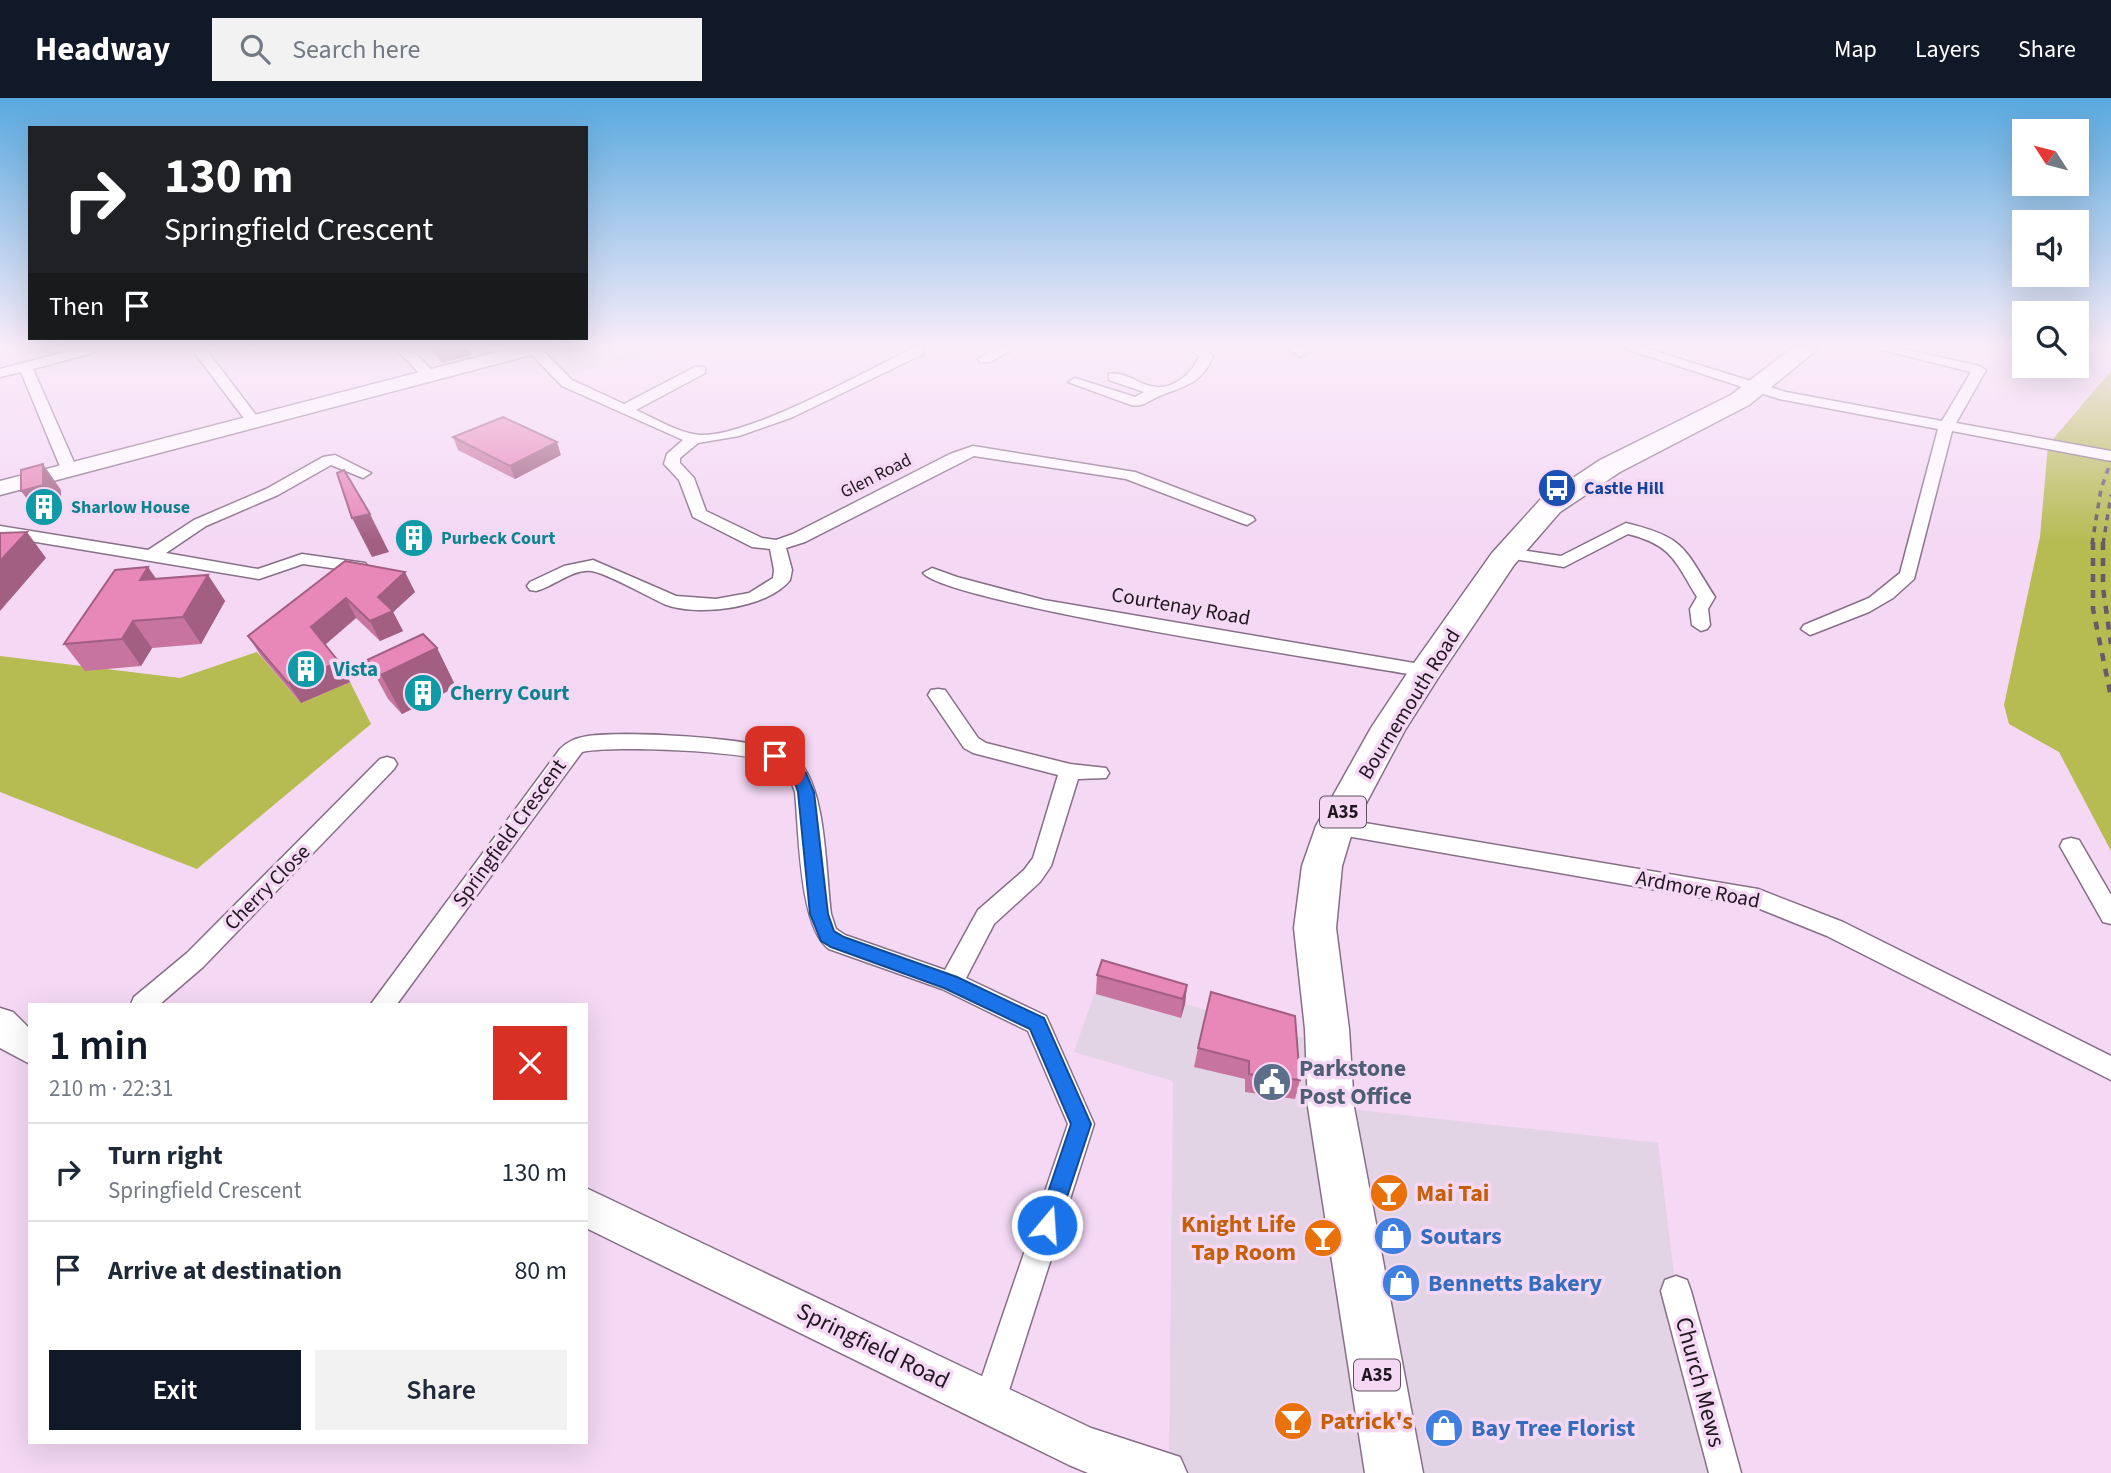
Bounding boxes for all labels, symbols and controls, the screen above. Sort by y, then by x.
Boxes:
search box [212,18,702,81]
text: Headway [35,26,170,73]
icon: search [236,30,274,68]
text: Search here [292,31,420,68]
text: Map [1834,32,1877,67]
text: Layers [1915,32,1980,67]
text: Share [2018,32,2076,67]
north arrow [2012,119,2090,196]
map controls [2012,119,2089,378]
text: 130 m [164,142,293,212]
icon: right [49,154,140,245]
text: Springfield Crescent [164,207,433,253]
button: sound [2012,210,2089,287]
icon: arrive [118,287,156,325]
text: Then [49,288,104,325]
button: search [2012,301,2089,378]
street label: Glen Road [836,447,916,505]
bus stop icon: Castle Hill [1536,467,1578,509]
place label: Castle Hill [1584,476,1664,501]
building icon: Sharlow House [23,486,65,528]
place label: Sharlow House [71,495,190,520]
building icon: Purbeck Court [393,517,435,559]
place label: Purbeck Court [441,526,555,551]
street label: Courtenay Road [1109,579,1253,633]
street label: Bournemouth Road [1351,623,1467,785]
building icon: Vista [285,648,327,690]
place label: Vista [332,654,378,684]
building icon: Cherry Court [402,672,444,714]
place label: Cherry Court [450,678,569,708]
pin [745,726,805,786]
icon: arrive [756,737,794,775]
street label: Springfield Crescent [445,753,573,913]
road number: A35 [1320,796,1366,828]
street label: Cherry Close [217,837,317,937]
street label: Ardmore Road [1633,862,1763,916]
text: 1 min [49,1016,149,1076]
button: close [493,1026,567,1100]
place label: Parkstone Post Office [1299,1051,1412,1114]
public building icon: Parkstone Post Office [1251,1061,1293,1103]
text: 210 m · 22:31 [49,1072,173,1105]
text: Turn right [108,1137,223,1174]
icon: right [49,1153,87,1191]
text: 130 m [501,1154,567,1191]
bar icon: Mai Tai [1368,1172,1410,1214]
text: Springfield Crescent [108,1174,302,1207]
place label: Mai Tai [1416,1176,1489,1211]
position arrow [1010,1188,1084,1262]
place label: Knight Life Tap Room [1181,1207,1296,1270]
shop icon: Soutars [1372,1215,1414,1257]
bar icon: Knight Life Tap Room [1302,1217,1344,1259]
place label: Soutars [1420,1219,1502,1254]
icon: arrive [49,1251,87,1289]
text: Arrive at destination [108,1252,342,1289]
text: 80 m [514,1252,567,1289]
shop icon: Bennetts Bakery [1380,1262,1422,1304]
place label: Bennetts Bakery [1428,1266,1602,1301]
street label: Springfield Road [791,1294,955,1398]
street label: Church Mews [1666,1313,1734,1451]
button: Exit [49,1350,301,1430]
button: Share [315,1350,567,1430]
road number: A35 [1354,1359,1400,1390]
bar icon: Patrick's [1272,1400,1314,1442]
place label: Patrick's [1320,1404,1413,1439]
shop icon: Bay Tree Florist [1423,1407,1465,1449]
place label: Bay Tree Florist [1471,1411,1635,1446]

